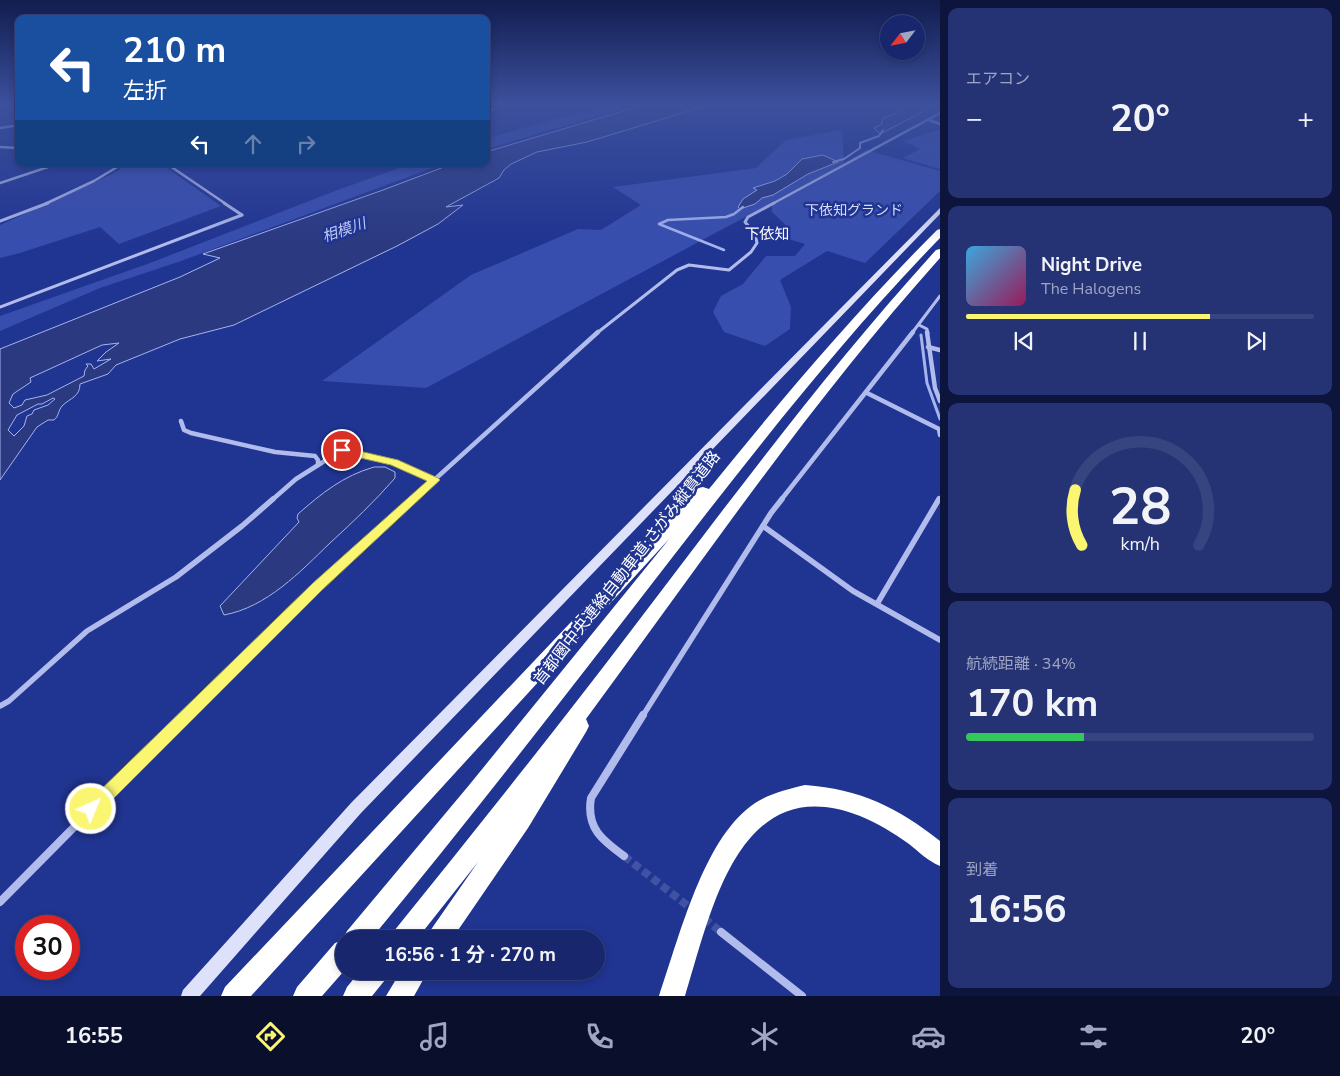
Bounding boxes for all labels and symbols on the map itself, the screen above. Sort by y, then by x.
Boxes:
north arrow [880,15,925,60]
park label: 下依知グランド [805,201,903,220]
water label: 相模川 [319,213,370,247]
district label: 下依知 [744,224,790,244]
pin [321,429,363,471]
street label: 首都圏中央連絡自動車道;さがみ縦貫道路 [529,446,725,690]
position arrow [64,782,116,834]
speed limit sign: 30 [15,915,80,980]

